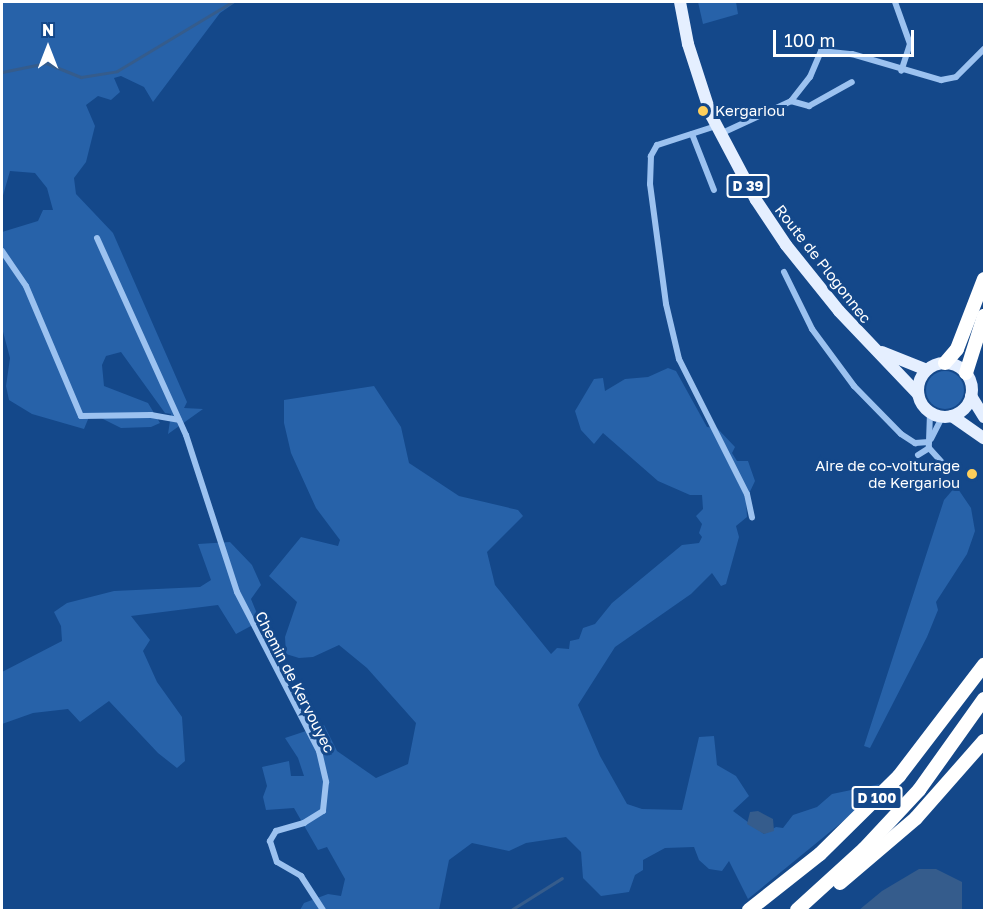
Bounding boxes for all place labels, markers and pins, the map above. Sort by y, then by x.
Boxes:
place label: Kergariou [715,102,785,120]
marker: Kergariou [696,104,710,118]
place label: Aire de co-voiturage de Kergariou [815,456,960,491]
marker: Aire de co-voiturage de Kergariou [965,467,979,481]

